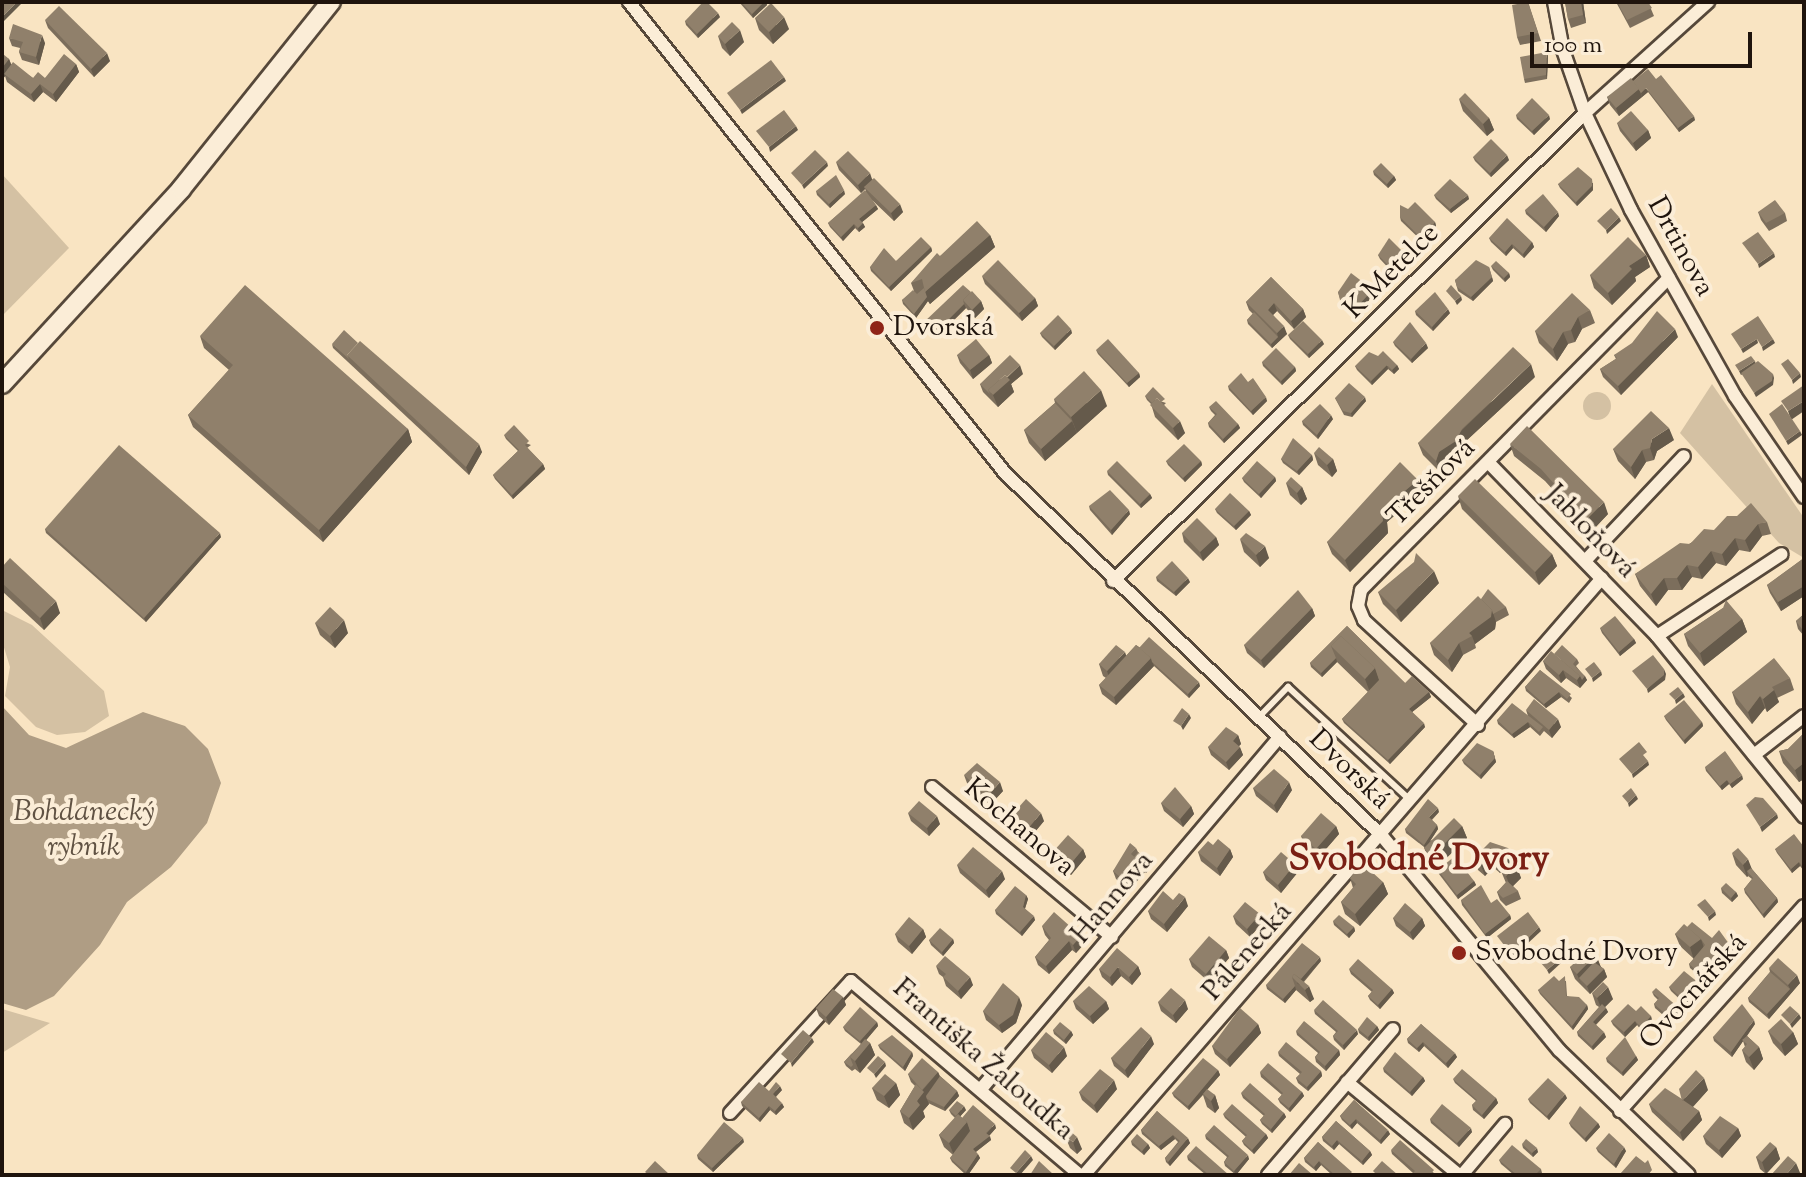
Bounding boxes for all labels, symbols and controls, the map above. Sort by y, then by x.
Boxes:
scale bar [1534,16,1756,66]
text: 100 m [1544,29,1602,63]
street label: Drtinova [1639,191,1721,303]
street label: K Metelce [1338,218,1446,326]
place label: Dvorská [893,311,994,345]
marker: Dvorská [868,319,886,337]
street label: Třešňová [1381,432,1483,534]
street label: Jabloňová [1537,478,1643,586]
street label: Dvorská [1301,723,1397,817]
street label: Kochanova [957,772,1081,884]
water label: Bohdanecký rybník [13,795,155,866]
district label: Svobodné Dvory [1288,839,1550,883]
street label: Hannova [1065,845,1161,951]
street label: Pálenecká [1196,896,1300,1008]
street label: Ovocnářská [1633,927,1755,1057]
place label: Svobodné Dvory [1475,936,1678,970]
marker: Svobodné Dvory [1450,944,1468,962]
street label: Františka Žaloudka [885,972,1081,1148]

